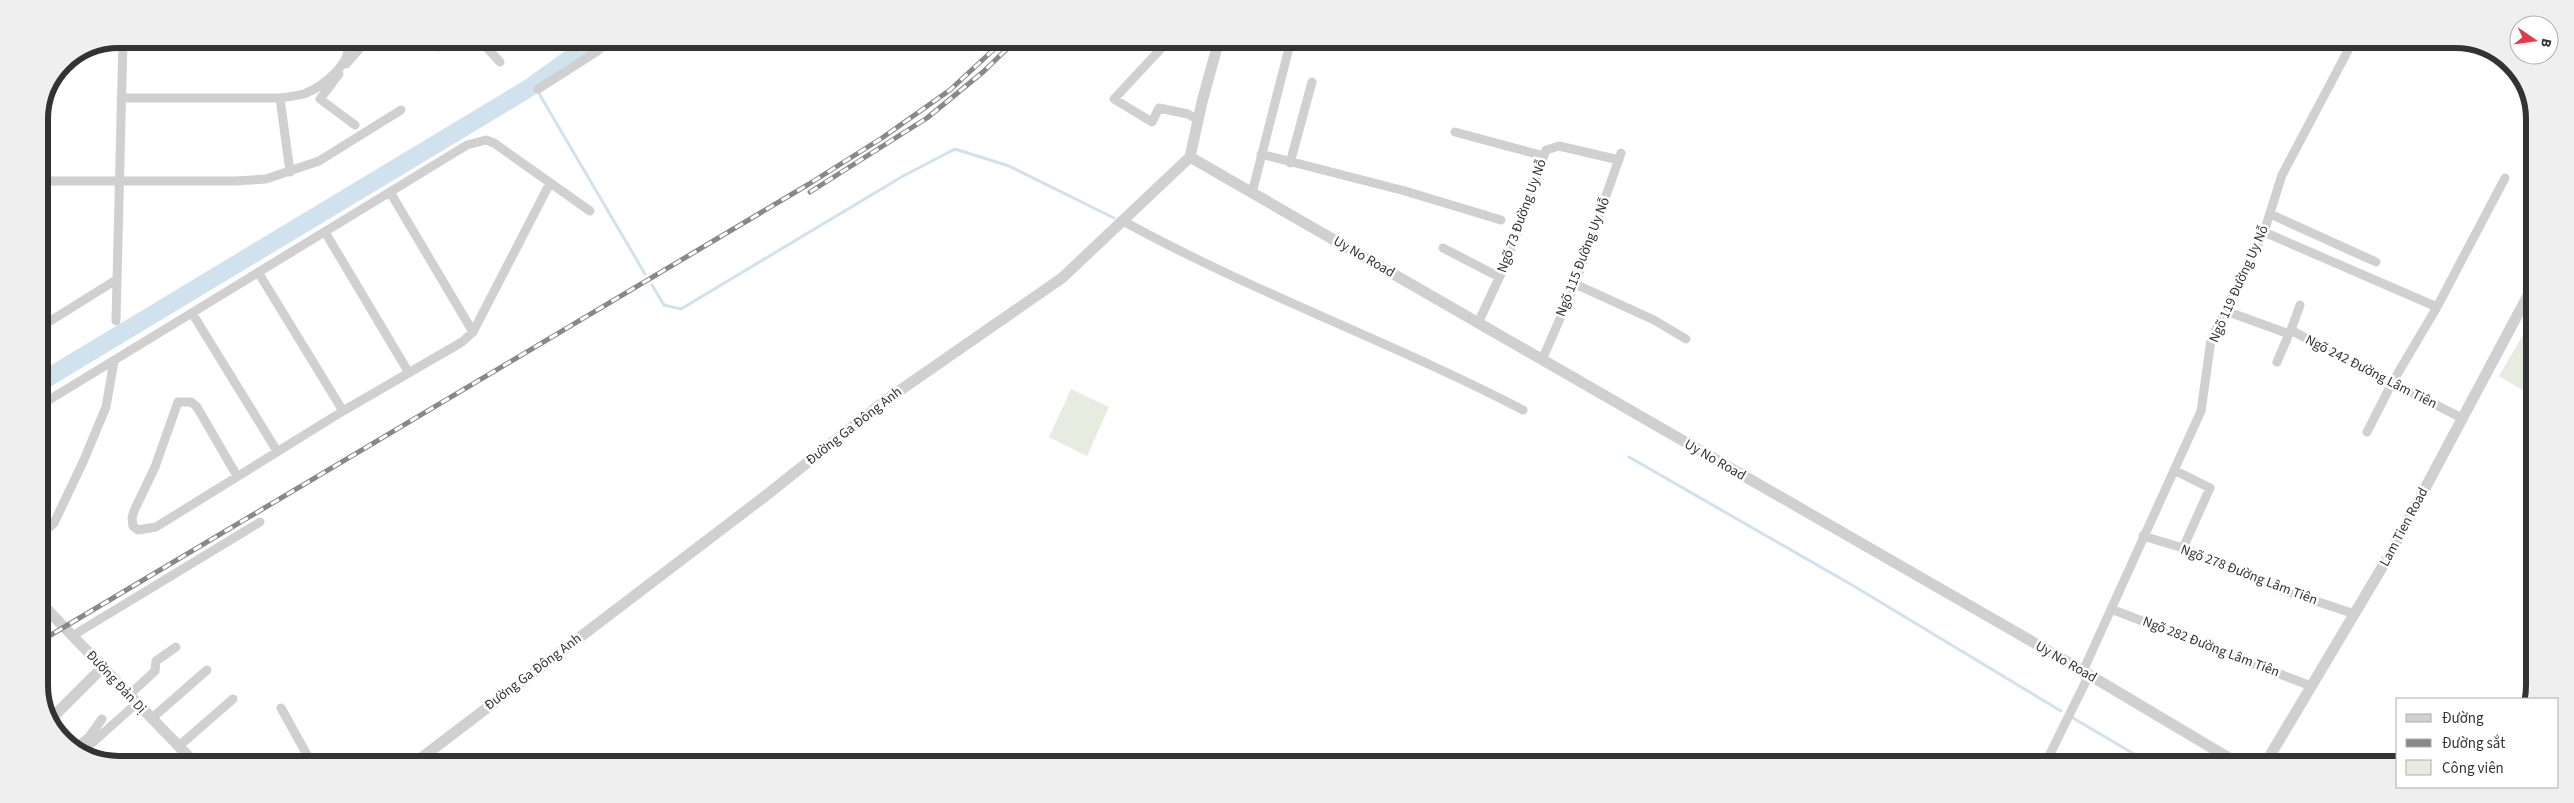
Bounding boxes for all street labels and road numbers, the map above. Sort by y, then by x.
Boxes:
street label: Ngõ 73 Đường Uy Nỗ [1492,156,1552,276]
street label: Ngõ 115 Đường Uy Nỗ [1551,194,1615,320]
street label: Ngõ 119 Đường Uy Nỗ [2204,222,2274,346]
street label: Uy No Road [1330,231,1398,283]
street label: Ngõ 242 Đường Lâm Tiên [2302,330,2440,414]
street label: Đường Ga Đông Anh [802,382,906,470]
street label: Uy No Road [1681,434,1749,486]
street label: Lam Tien Road [2375,484,2433,570]
street label: Ngõ 278 Đường Lâm Tiên [2178,540,2320,610]
street label: Ngõ 282 Đường Lâm Tiên [2140,612,2282,682]
street label: Đường Ga Đông Anh [480,629,586,715]
street label: Uy No Road [2032,636,2100,688]
street label: Đường Đản Dị [81,646,151,718]

